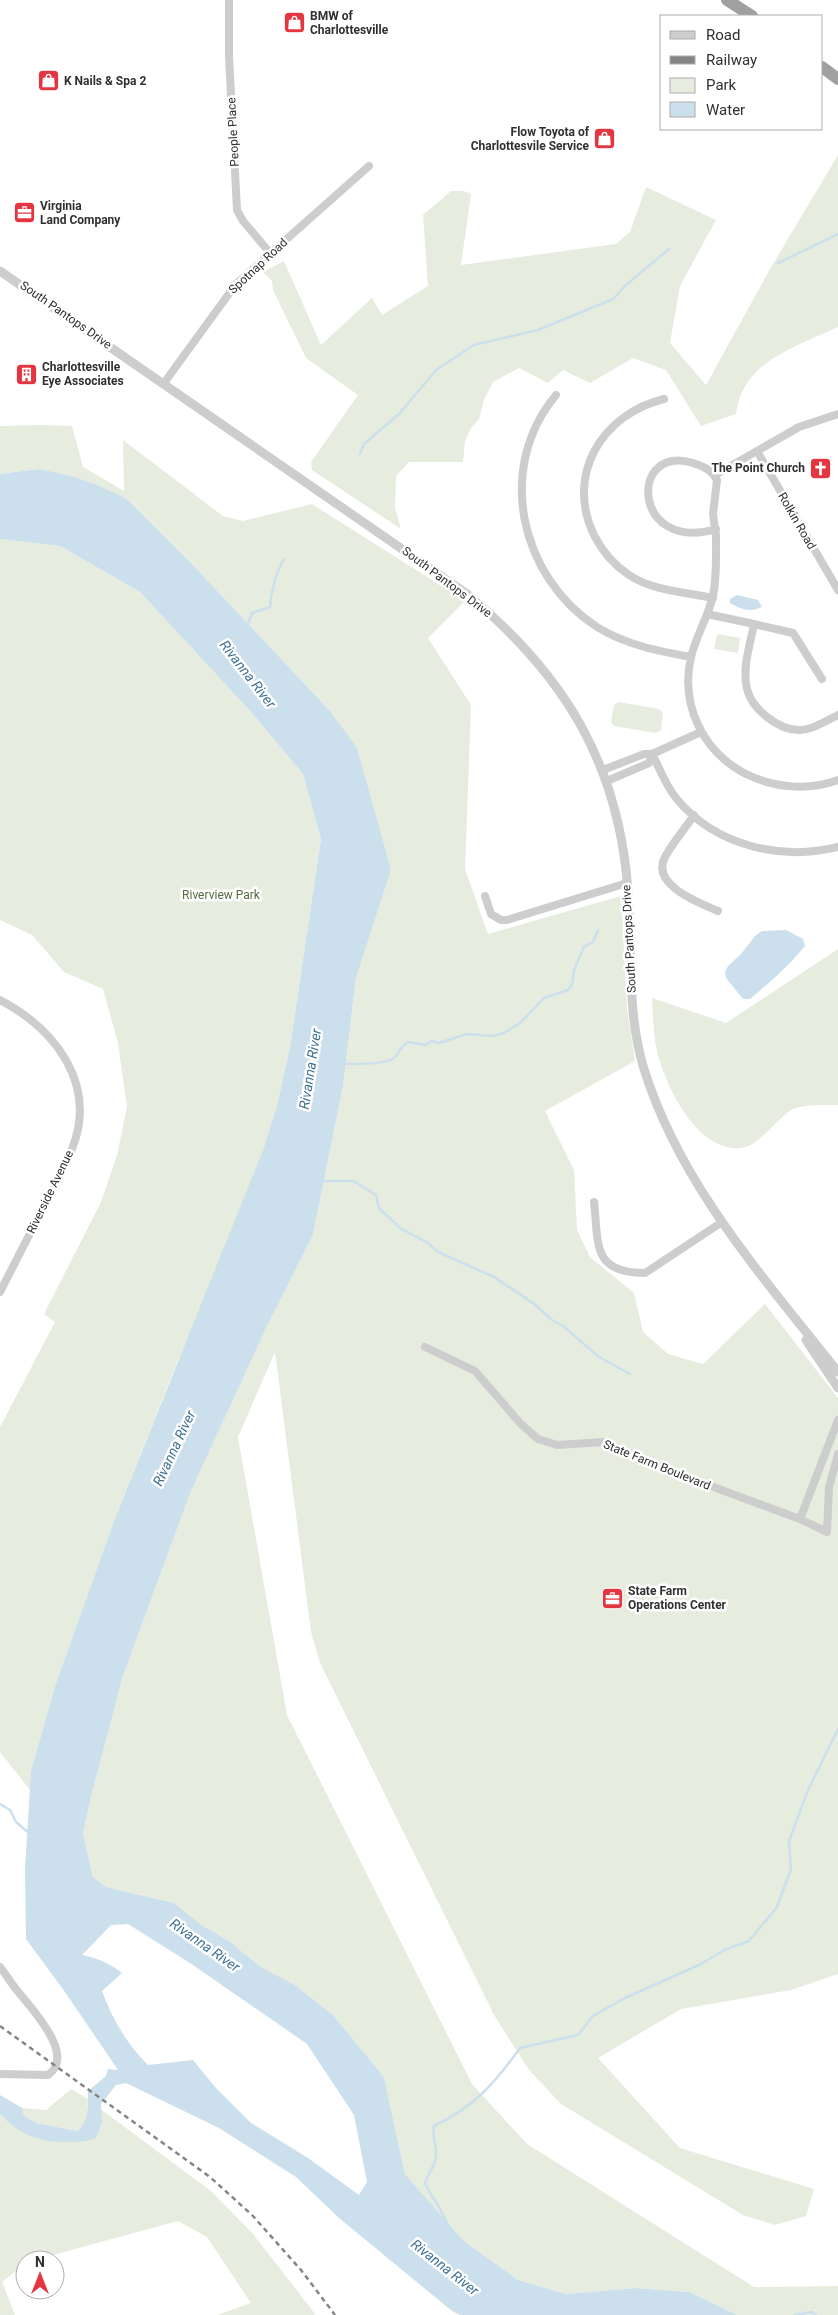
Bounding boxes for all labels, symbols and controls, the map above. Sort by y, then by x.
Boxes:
place label: BMW of Charlottesville [310,9,389,37]
shop icon: BMW of Charlottesville [282,11,306,35]
legend [660,15,823,130]
text: Road [706,26,740,44]
text: Railway [706,51,757,69]
shop icon: K Nails & Spa 2 [36,69,60,93]
place label: K Nails & Spa 2 [64,74,146,88]
text: Park [706,76,737,94]
street label: People Place [224,97,242,167]
text: Water [706,101,745,119]
place label: Flow Toyota of Charlottesvile Service [471,125,590,153]
shop icon: Flow Toyota of Charlottesvile Service [593,127,617,151]
place label: Virginia Land Company [40,199,121,227]
office icon: Virginia Land Company [12,201,36,225]
street label: Spotnap Road [226,235,290,297]
street label: South Pantops Drive [18,278,114,352]
place label: Charlottesville Eye Associates [42,360,124,388]
building icon: Charlottesville Eye Associates [14,362,38,386]
church icon: The Point Church [809,456,833,480]
place label: The Point Church [711,461,805,475]
street label: Rolkin Road [775,490,819,552]
street label: South Pantops Drive [400,544,494,620]
water label: Rivanna River [217,637,280,711]
street label: South Pantops Drive [619,885,639,993]
park label: Riverview Park [182,888,261,902]
water label: Rivanna River [296,1027,324,1110]
street label: Riverside Avenue [24,1148,76,1236]
water label: Rivanna River [150,1407,199,1488]
street label: State Farm Boulevard [601,1437,713,1493]
place label: State Farm Operations Center [628,1584,727,1612]
office icon: State Farm Operations Center [600,1586,624,1610]
water label: Rivanna River [167,1915,243,1975]
water label: Rivanna River [408,2236,482,2299]
north arrow [15,2250,65,2300]
text: N [35,2254,45,2270]

